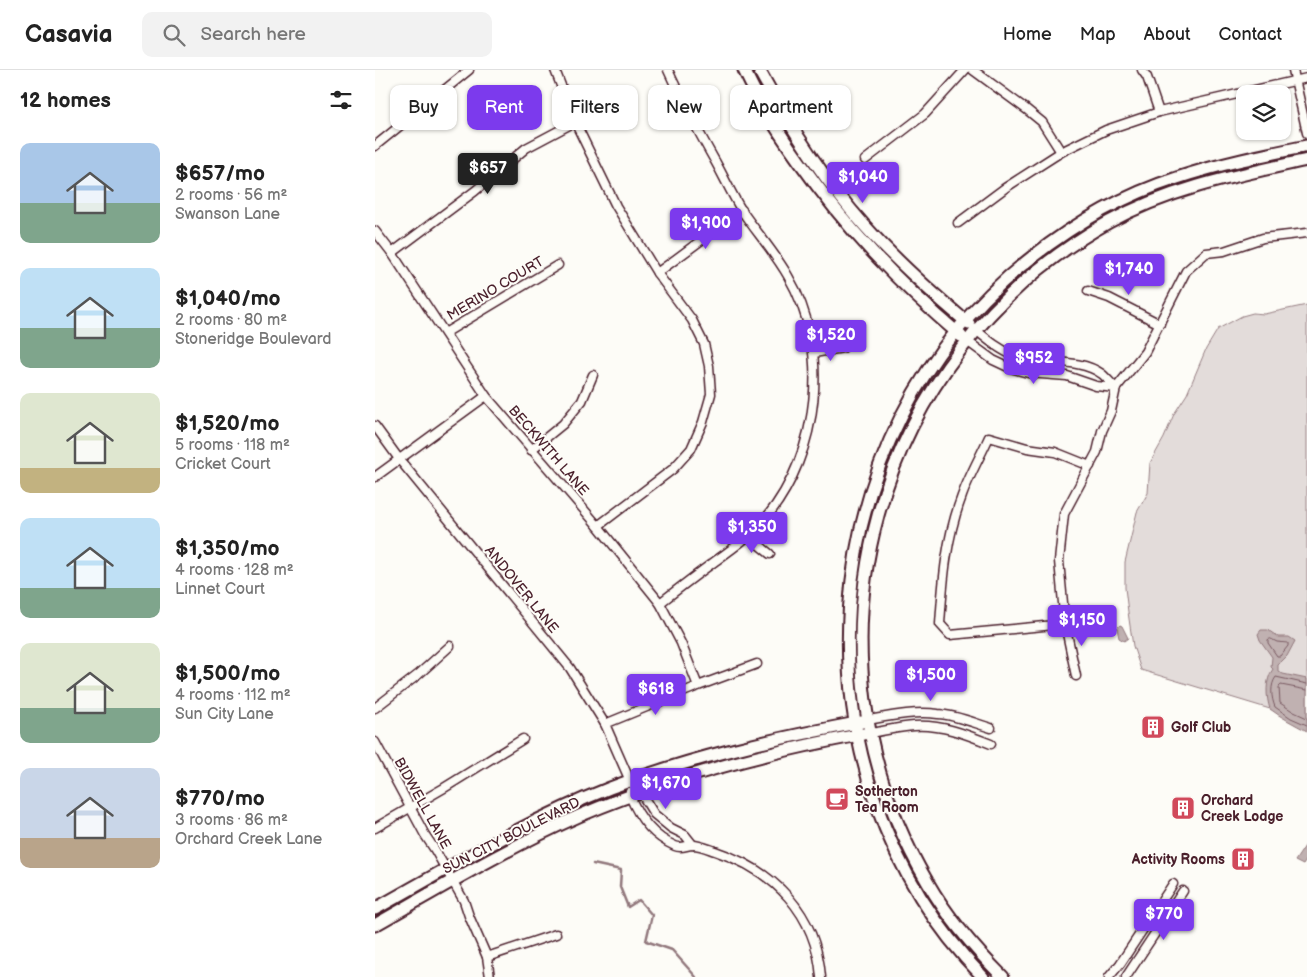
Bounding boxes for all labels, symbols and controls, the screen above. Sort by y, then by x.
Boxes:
search box [142,12,492,57]
text: Casavia [25,20,112,49]
icon: search [160,21,188,49]
text: Search here [200,23,306,46]
text: Home [1003,24,1052,45]
text: Map [1080,24,1116,45]
text: About [1144,24,1191,45]
text: Contact [1219,24,1282,45]
chip: Buy [390,85,457,130]
chip: Rent [467,85,542,130]
chip: Filters [552,85,638,130]
chip: New [648,85,720,130]
chip: Apartment [730,85,851,130]
map controls [1236,85,1291,140]
button: layers [1236,85,1291,140]
icon: filters [327,86,355,114]
text: 12 homes [20,88,111,113]
pin: $657 [458,152,518,195]
text: $657 [469,159,507,178]
text: $657/mo [175,161,265,186]
pin: $1,040 [822,162,904,204]
icon: home [60,163,120,223]
text: $1,040 [838,168,888,187]
text: 2 rooms · 56 m² [175,186,287,205]
text: Swanson Lane [175,205,280,224]
pin: $1,900 [665,208,747,250]
text: $1,900 [681,214,731,233]
street label: MERINO COURT [444,253,547,324]
pin: $1,740 [1088,254,1170,296]
text: $1,740 [1104,260,1154,279]
text: $1,040/mo [175,286,281,311]
icon: home [60,288,120,348]
text: 2 rooms · 80 m² [175,311,287,330]
pin: $1,520 [790,320,872,362]
text: $1,520 [806,326,856,345]
text: Stoneridge Boulevard [175,330,331,349]
pin: $952 [1004,342,1064,385]
text: $952 [1015,349,1053,368]
street label: BECKWITH LANE [505,402,592,499]
text: $1,520/mo [175,411,279,436]
icon: home [60,413,120,473]
text: 5 rooms · 118 m² [175,436,290,455]
text: Cricket Court [175,455,271,474]
pin: $1,350 [711,512,793,554]
text: $1,350 [727,518,777,537]
text: $1,350/mo [175,536,280,561]
icon: home [60,538,120,598]
street label: ANDOVER LANE [481,542,562,636]
text: 4 rooms · 128 m² [175,561,294,580]
text: Linnet Court [175,580,265,599]
pin: $1,150 [1041,604,1123,647]
text: $1,150 [1059,611,1105,630]
pin: $1,500 [890,660,972,702]
text: $1,500/mo [175,661,280,686]
icon: home [60,663,120,723]
text: $1,500 [906,666,956,685]
pin: $618 [626,674,686,716]
text: $618 [638,680,674,699]
text: 4 rooms · 112 m² [175,686,291,705]
text: Sun City Lane [175,705,274,724]
building icon: Golf Club [1140,714,1166,740]
place label: Golf Club [1171,719,1231,736]
street label: BIDWELL LANE [390,755,455,852]
pin: $1,670 [625,768,707,810]
text: $1,670 [641,774,691,793]
place label: Sotherton Tea Room [855,783,919,816]
text: $770/mo [175,786,265,811]
cafe icon: Sotherton Tea Room [824,786,850,812]
icon: home [60,788,120,848]
place label: Orchard Creek Lodge [1201,792,1283,825]
street label: SUN CITY BOULEVARD [440,793,583,877]
building icon: Orchard Creek Lodge [1170,795,1196,821]
text: 3 rooms · 86 m² [175,811,288,830]
text: Orchard Creek Lane [175,830,322,849]
building icon: Activity Rooms [1230,846,1256,872]
place label: Activity Rooms [1131,851,1225,868]
pin: $770 [1134,898,1194,941]
text: $770 [1145,905,1183,924]

